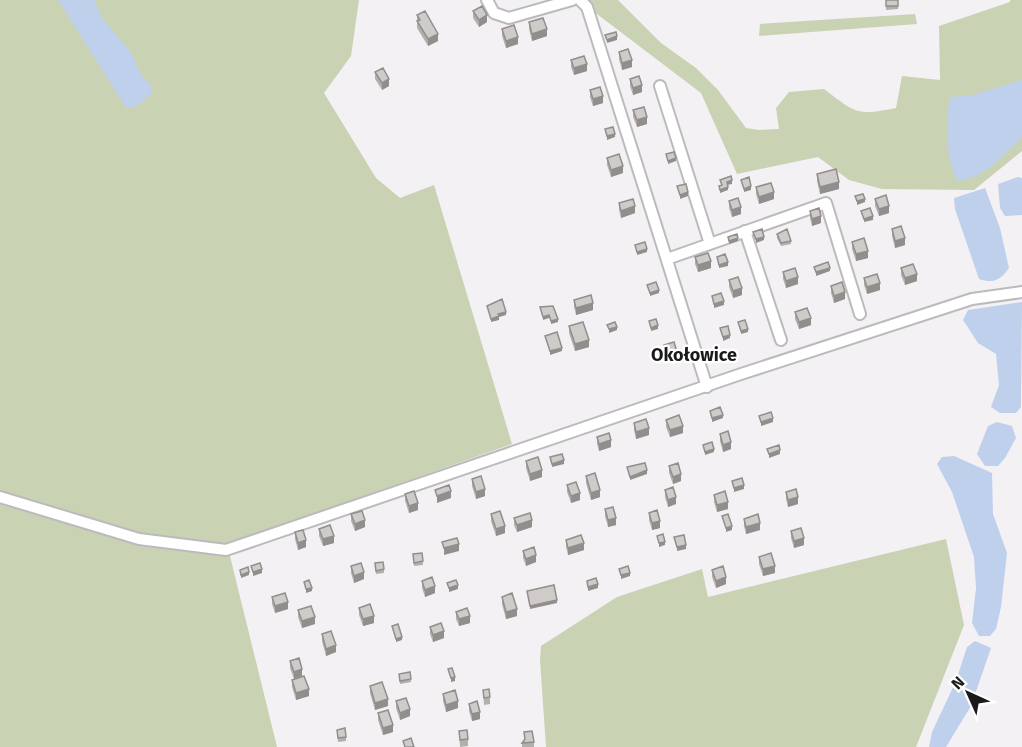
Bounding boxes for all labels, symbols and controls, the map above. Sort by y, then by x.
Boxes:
district label: Okołowice [651,344,737,366]
north arrow [938,663,998,723]
text: N [947,672,968,693]

